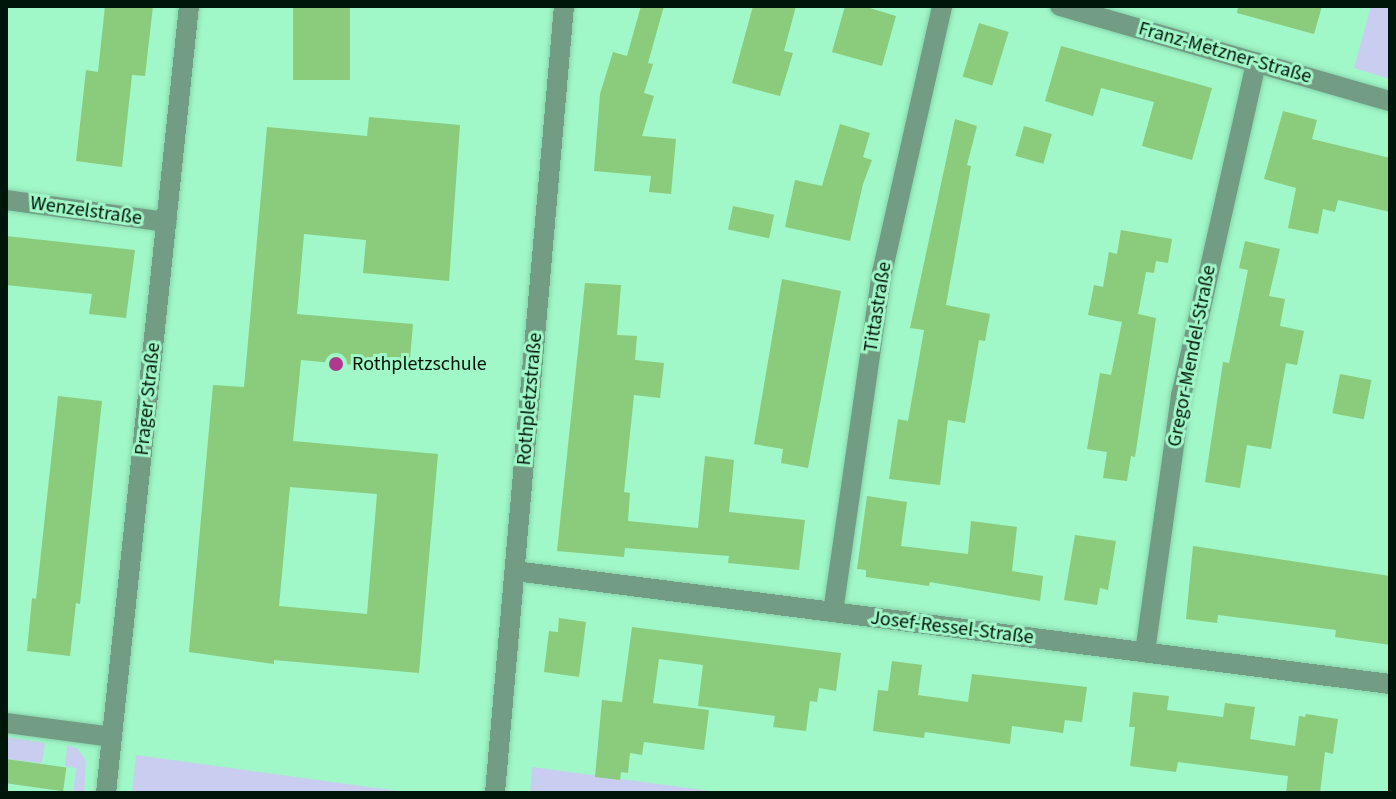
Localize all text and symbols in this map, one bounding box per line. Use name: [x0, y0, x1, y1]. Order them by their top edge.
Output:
street label: Franz-Metzner-Straße: [1136, 17, 1314, 89]
street label: Wenzelstraße: [29, 191, 143, 231]
street label: Tittastraße: [859, 260, 897, 354]
street label: Gregor-Mendel-Straße: [1163, 263, 1221, 449]
street label: Rothpletzstraße: [512, 332, 548, 466]
street label: Prager Straße: [130, 341, 166, 457]
place label: Rothpletzschule: [352, 352, 487, 376]
marker: Rothpletzschule: [327, 355, 345, 373]
street label: Josef-Ressel-Straße: [869, 606, 1035, 650]

